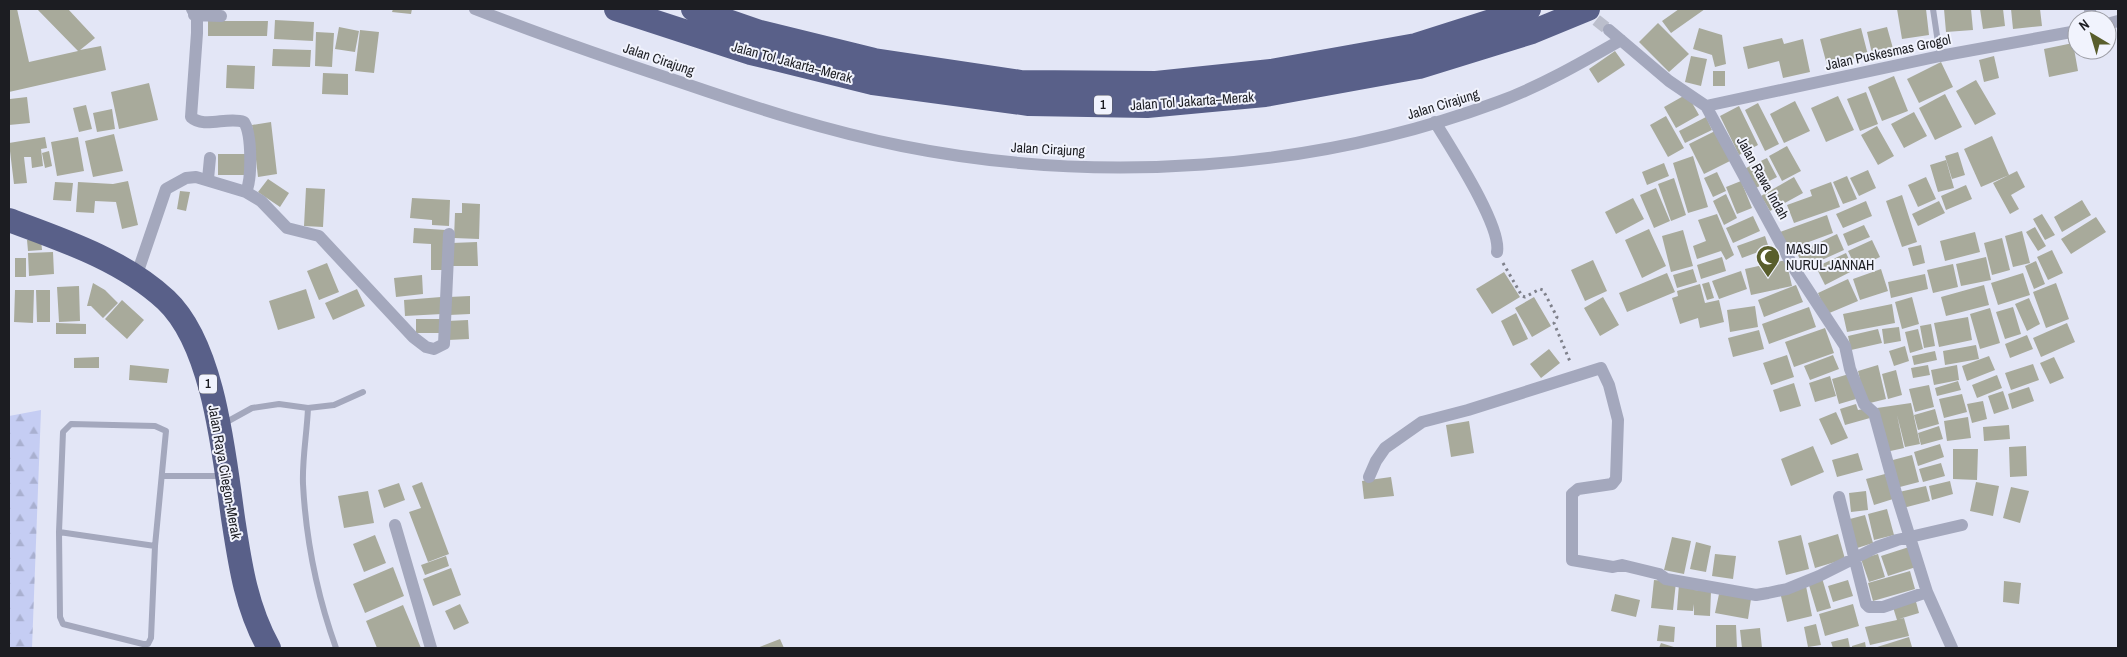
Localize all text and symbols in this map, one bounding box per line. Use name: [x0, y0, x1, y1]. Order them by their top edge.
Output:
north arrow: [2067, 10, 2117, 60]
text: N: [2075, 15, 2093, 34]
street label: Jalan Puskesmas Grogol: [1824, 30, 1952, 74]
street label: Jalan Tol Jakarta–Merak: [730, 37, 855, 87]
street label: Jalan Cirajung: [621, 38, 697, 80]
street label: Jalan Cirajung: [1405, 84, 1482, 123]
street label: Jalan Tol Jakarta–Merak: [1129, 88, 1255, 114]
road number: 1: [1094, 96, 1112, 114]
street label: Jalan Rawa Indah: [1733, 133, 1793, 223]
street label: Jalan Cirajung: [1011, 138, 1086, 160]
place label: MASJID NURUL JANNAH: [1786, 240, 1874, 274]
mosque icon: MASJID NURUL JANNAH: [1755, 244, 1781, 278]
road number: 1: [199, 374, 217, 394]
street label: Jalan Raya Cilegon-Merak: [204, 404, 246, 541]

